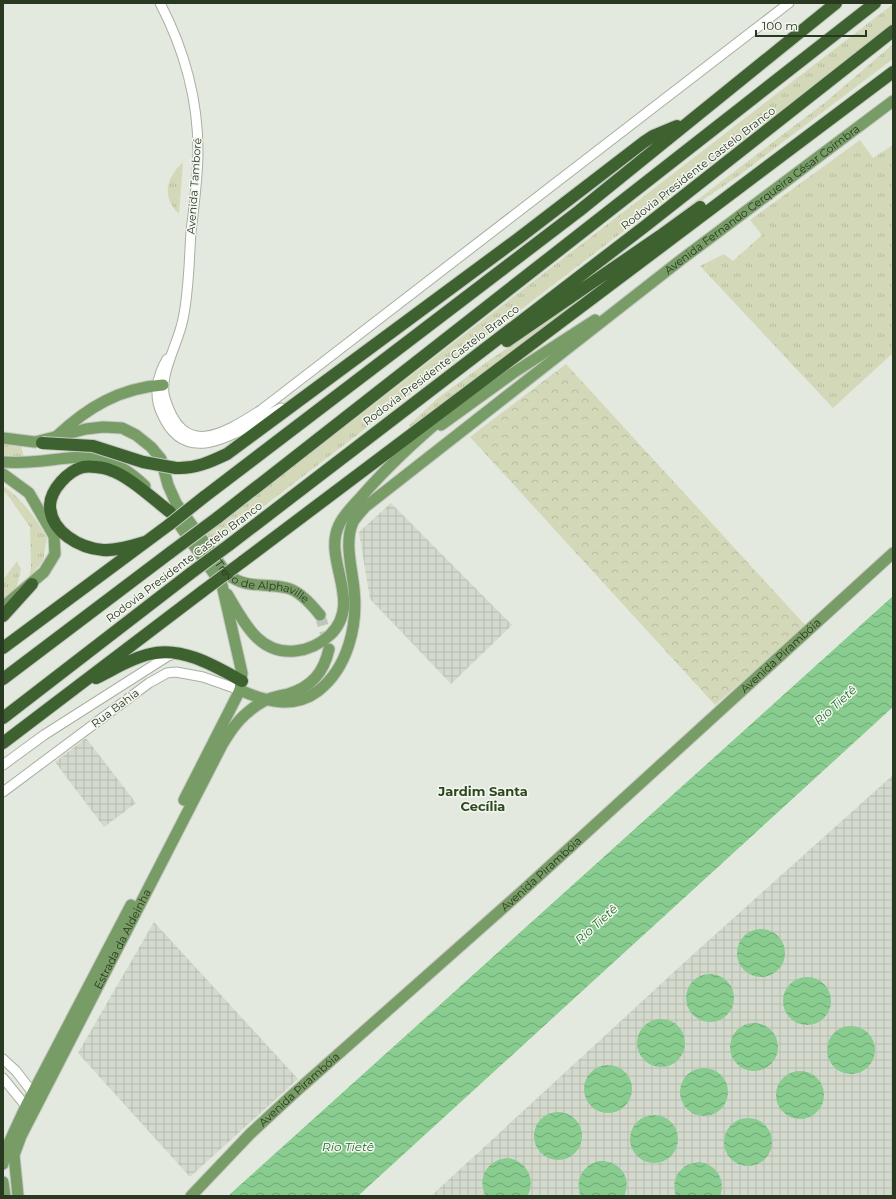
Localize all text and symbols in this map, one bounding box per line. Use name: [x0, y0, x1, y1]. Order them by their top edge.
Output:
scale bar: [756, 12, 866, 38]
text: 100 m: [762, 18, 798, 33]
street label: Rodovia Presidente Castelo Branco: [618, 103, 778, 233]
street label: Avenida Fernando Cerqueira César Coimbra: [662, 121, 862, 277]
street label: Avenida Tamboré: [184, 137, 204, 235]
street label: Rodovia Presidente Castelo Branco: [360, 302, 522, 428]
street label: Rodovia Presidente Castelo Branco: [103, 499, 265, 625]
street label: Trevo de Alphaville: [212, 557, 312, 606]
street label: Avenida Pirambóia: [737, 615, 824, 696]
water label: Rio Tietê: [811, 682, 859, 728]
street label: Rua Bahia: [88, 685, 142, 731]
district label: Jardim Santa Cecília: [437, 783, 528, 814]
street label: Avenida Pirambóia: [498, 834, 584, 914]
street label: Estrada da Aldeinha: [91, 887, 154, 991]
water label: Rio Tietê: [572, 901, 620, 947]
street label: Avenida Pirambóia: [256, 1049, 343, 1129]
water label: Rio Tietê: [322, 1139, 374, 1154]

